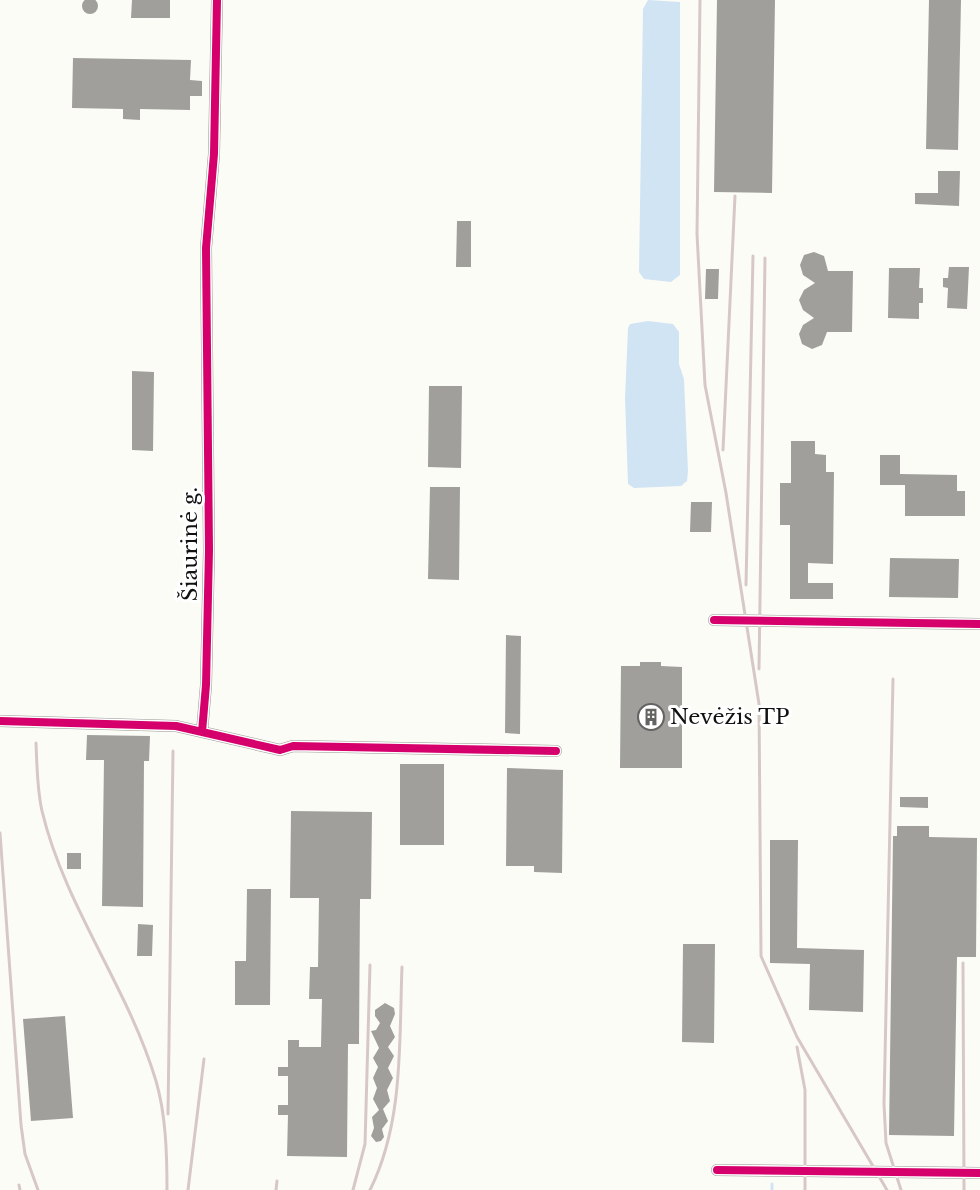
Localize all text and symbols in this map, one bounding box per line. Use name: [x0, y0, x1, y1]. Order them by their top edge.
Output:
street label: Šiaurinė g.: [177, 487, 203, 601]
building icon: Nevėžis TP: [636, 702, 666, 732]
place label: Nevėžis TP: [670, 704, 790, 730]

